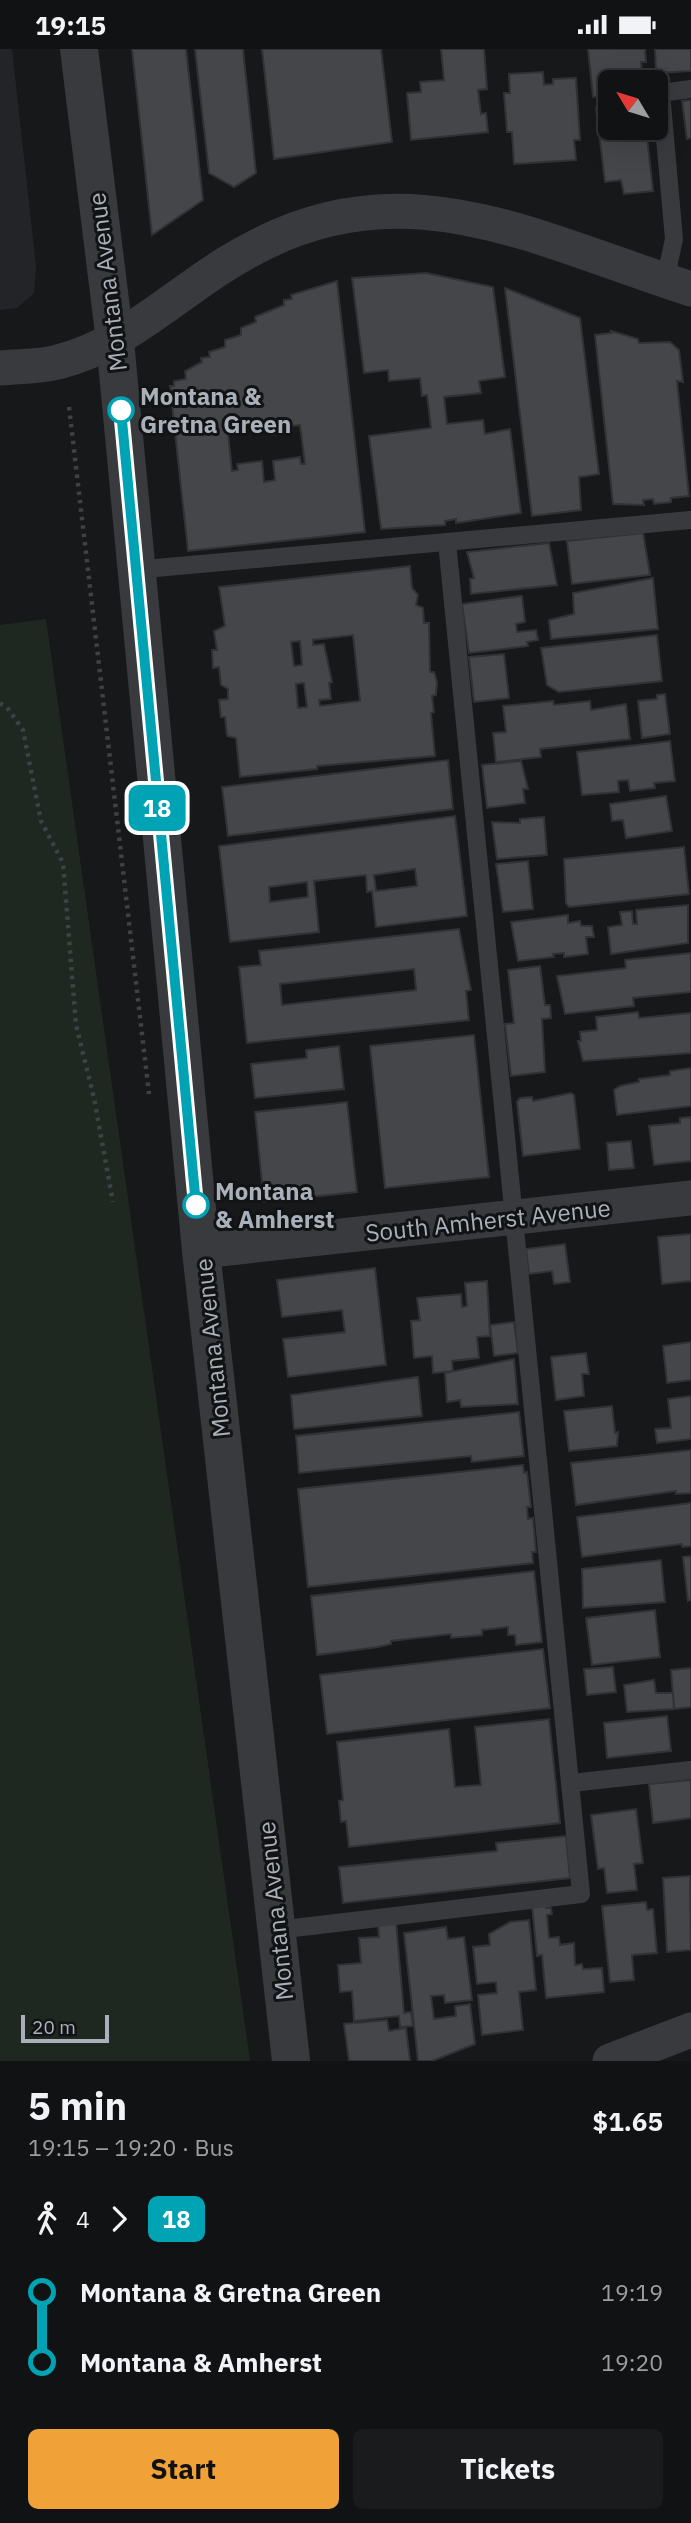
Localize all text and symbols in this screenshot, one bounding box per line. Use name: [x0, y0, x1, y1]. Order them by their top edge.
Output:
text: 19:15: [35, 8, 106, 42]
north arrow: [598, 70, 668, 140]
map controls: [598, 70, 668, 140]
street label: Montana Avenue: [80, 191, 134, 373]
place label: Montana & Gretna Green: [140, 380, 291, 440]
marker: Montana & Gretna Green: [108, 397, 134, 423]
line badge: 18: [125, 785, 188, 831]
text: 18: [143, 792, 171, 824]
place label: Montana & Amherst: [215, 1175, 334, 1235]
street label: South Amherst Avenue: [364, 1191, 612, 1249]
marker: Montana & Amherst: [183, 1192, 209, 1218]
street label: Montana Avenue: [187, 1257, 237, 1439]
street label: Montana Avenue: [250, 1820, 300, 2002]
scale bar: [21, 2012, 108, 2044]
text: 20 m: [32, 2015, 76, 2039]
text: 5 min: [28, 2081, 127, 2130]
text: $1.65: [593, 2104, 663, 2138]
text: 19:15 – 19:20 · Bus: [28, 2132, 234, 2162]
icon: walk: [28, 2200, 66, 2238]
icon: forward: [100, 2200, 138, 2238]
text: 18: [162, 2203, 191, 2235]
text: 4: [76, 2204, 90, 2234]
text: Montana & Gretna Green: [80, 2275, 381, 2309]
text: 19:19: [601, 2277, 663, 2307]
text: Montana & Amherst: [80, 2345, 322, 2379]
text: 19:20: [601, 2347, 663, 2377]
button: Start: [28, 2429, 339, 2509]
button: Tickets: [353, 2429, 663, 2509]

